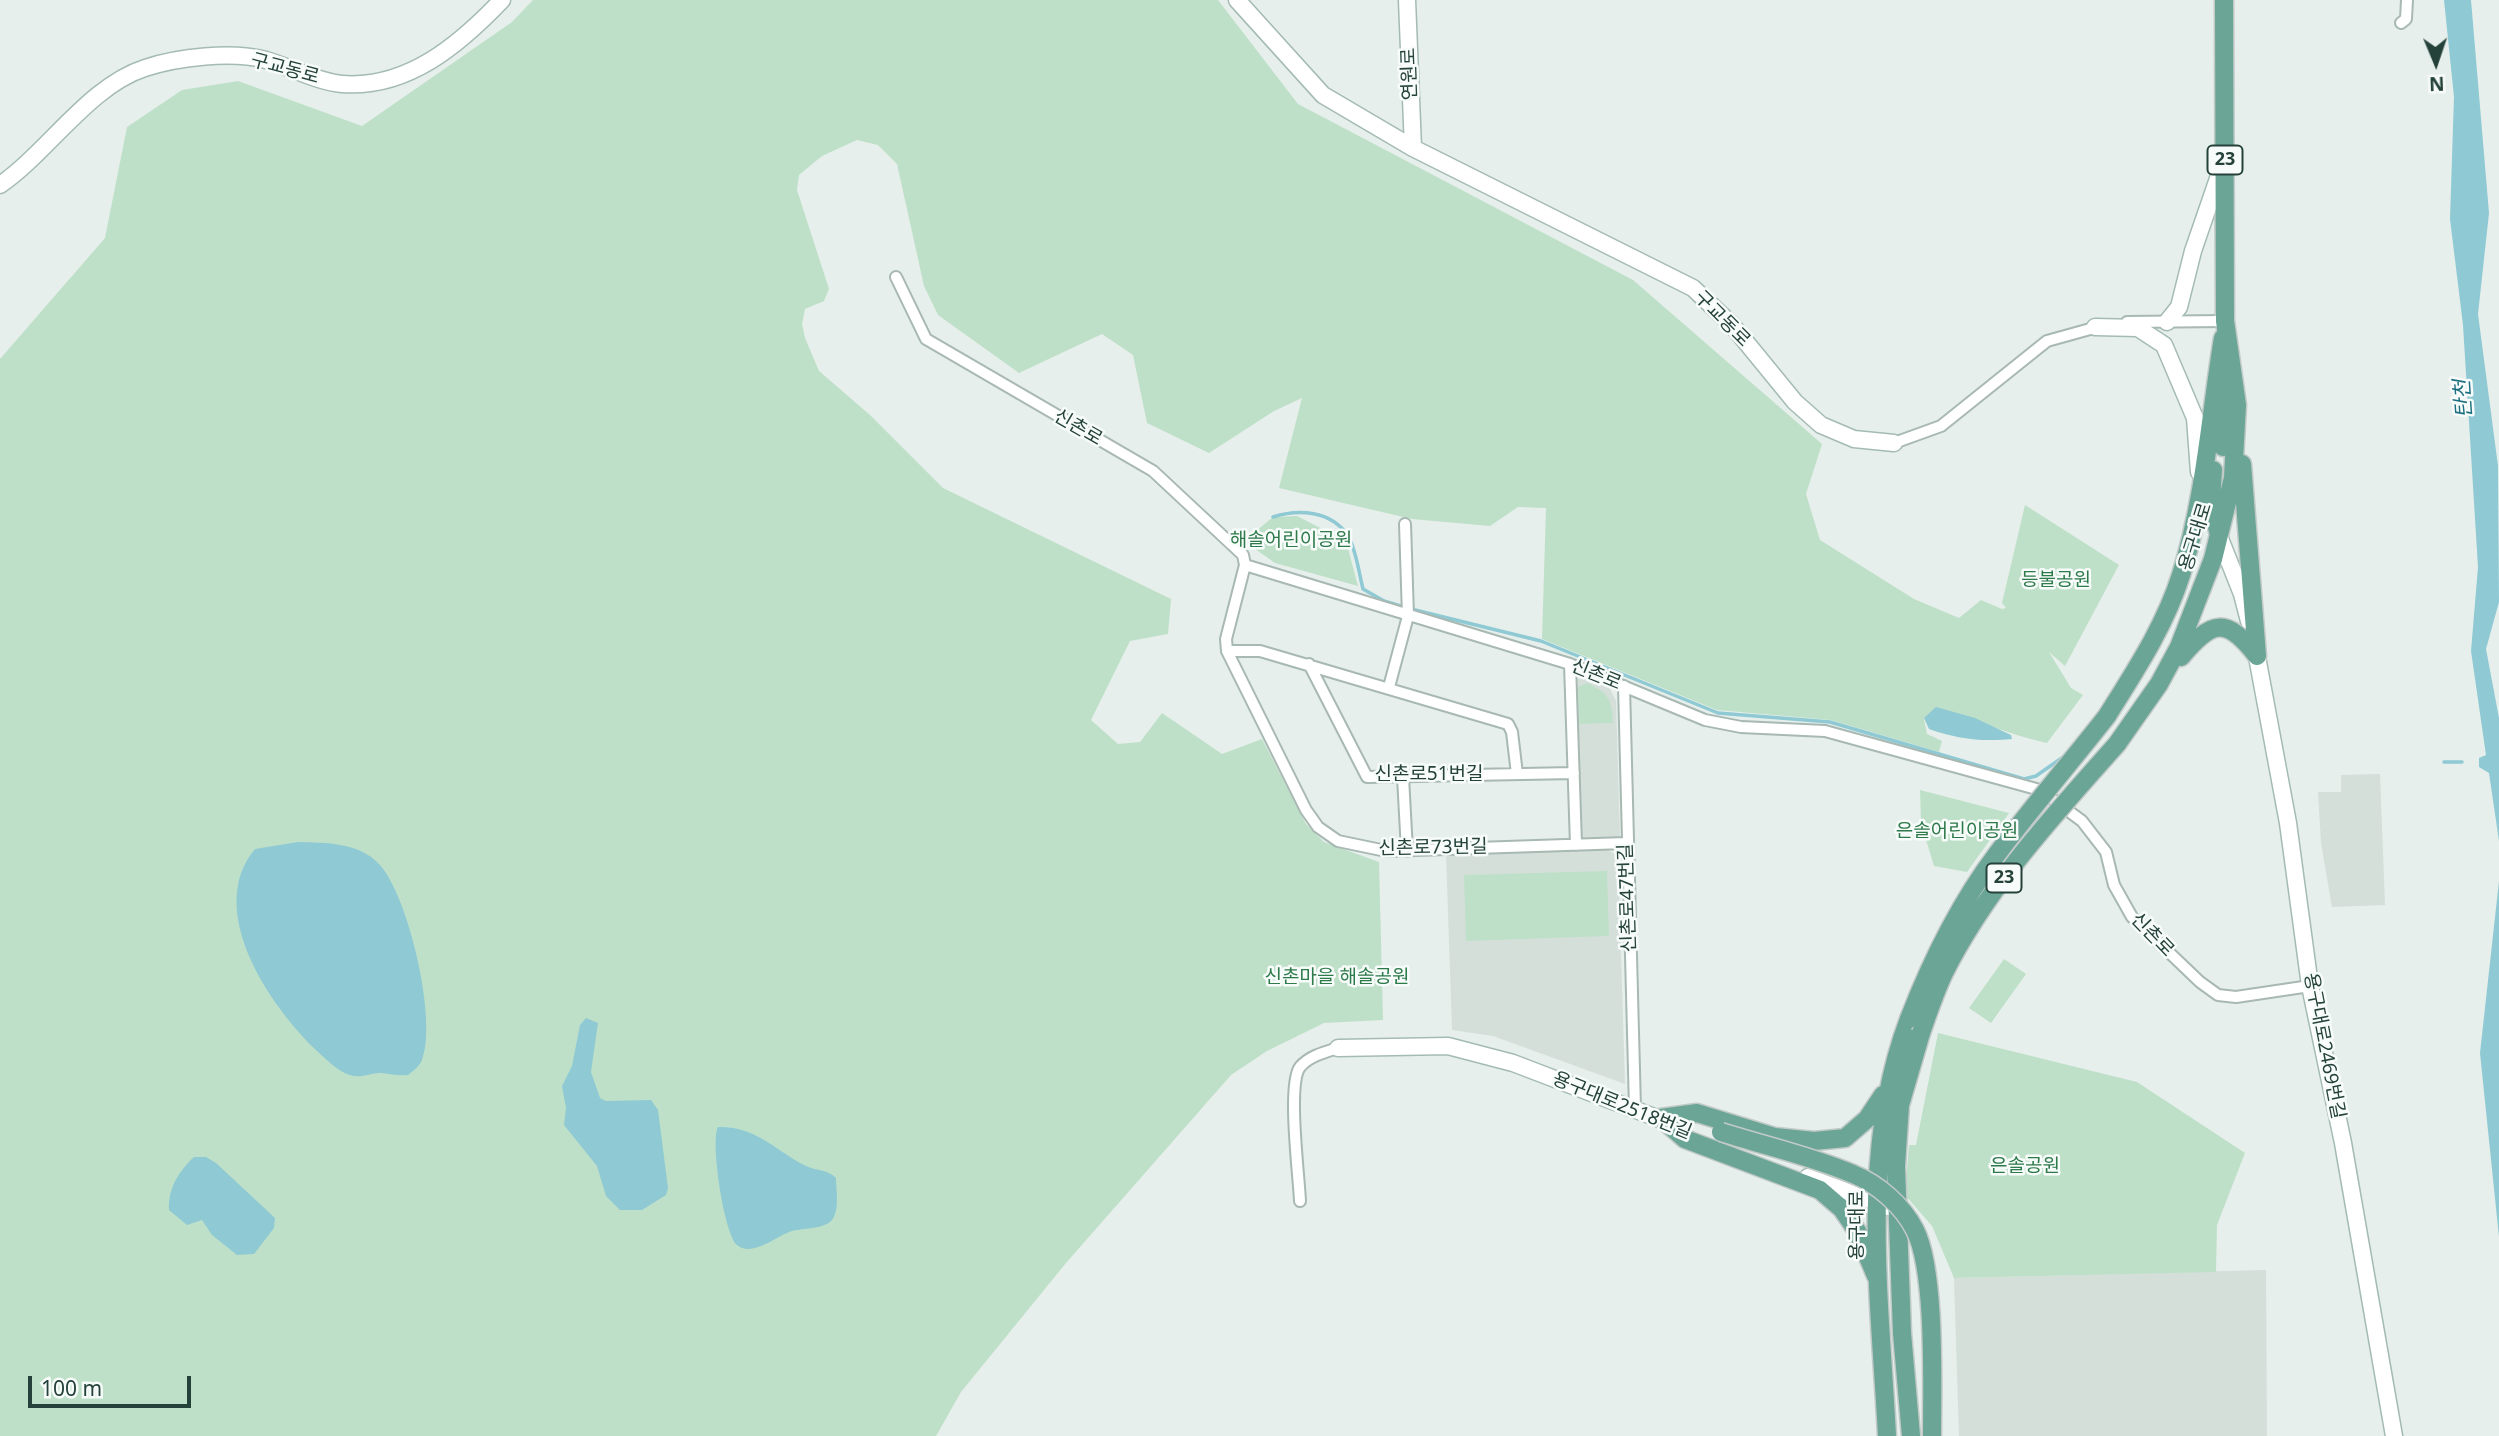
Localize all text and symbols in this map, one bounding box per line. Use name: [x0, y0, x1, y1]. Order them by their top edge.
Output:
north arrow: [2401, 28, 2471, 98]
street label: 연원로: [1398, 47, 1422, 101]
street label: 구교동로: [248, 49, 322, 89]
text: N: [2429, 71, 2445, 97]
road number: 23: [2208, 146, 2242, 174]
street label: 구교동로: [1689, 286, 1755, 352]
water label: 탄천: [2450, 379, 2478, 419]
street label: 신촌로: [1050, 405, 1106, 451]
street label: 용구대로: [2175, 500, 2217, 574]
park label: 해솔어린이공원: [1230, 530, 1352, 552]
park label: 등불공원: [2021, 570, 2091, 592]
street label: 신촌로: [1567, 655, 1625, 695]
street label: 신촌로51번길: [1374, 764, 1484, 786]
park label: 은솔어린이공원: [1896, 821, 2018, 843]
street label: 신촌로73번길: [1378, 836, 1488, 860]
street label: 신촌로47번길: [1615, 843, 1641, 953]
road number: 23: [1986, 864, 2022, 892]
street label: 신촌로: [2126, 908, 2178, 962]
park label: 신촌마을 해솔공원: [1265, 967, 1409, 989]
street label: 용구대로2469번길: [2299, 971, 2349, 1121]
street label: 용구대로2518번길: [1549, 1068, 1695, 1144]
park label: 은솔공원: [1990, 1156, 2060, 1178]
street label: 용구대로: [1847, 1190, 1869, 1260]
scale bar: [32, 1362, 194, 1406]
text: 100 m: [41, 1374, 102, 1402]

